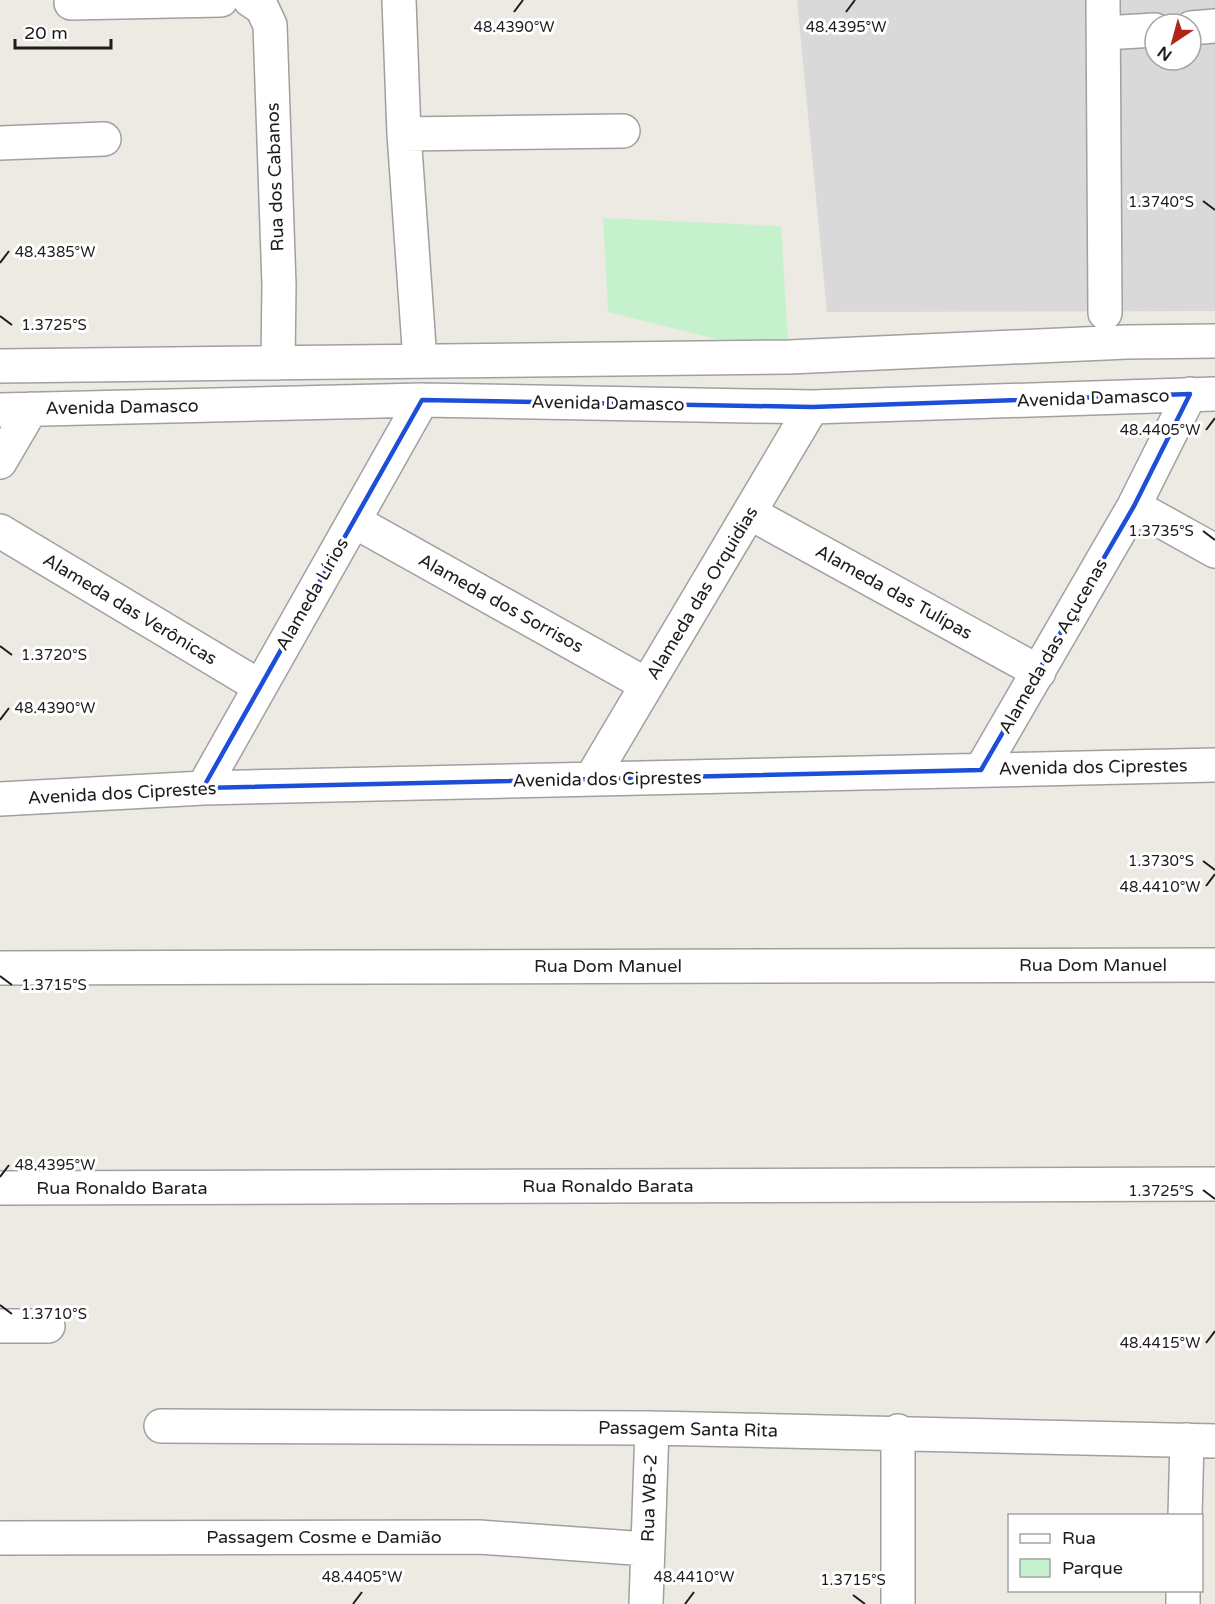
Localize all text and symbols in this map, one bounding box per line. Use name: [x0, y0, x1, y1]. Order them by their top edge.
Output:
scale bar: [15, 12, 111, 50]
north arrow: [1143, 12, 1203, 72]
text: 48.4390°W: [474, 18, 554, 36]
text: 48.4395°W: [806, 18, 886, 36]
text: 20 m: [24, 22, 68, 44]
text: N: [1154, 41, 1176, 65]
street label: Rua dos Cabanos: [261, 102, 289, 252]
text: 1.3740°S: [1128, 193, 1194, 211]
text: 48.4385°W: [15, 243, 95, 261]
text: 1.3725°S: [21, 316, 87, 334]
street label: Avenida Damasco: [1016, 384, 1170, 412]
street label: Avenida Damasco: [531, 391, 685, 415]
street label: Avenida Damasco: [45, 395, 199, 419]
text: 48.4405°W: [1120, 421, 1200, 439]
street label: Alameda das Orquidias: [642, 502, 762, 684]
text: 1.3735°S: [1128, 522, 1194, 540]
street label: Alameda Lírios: [271, 534, 353, 654]
street label: Alameda das Tulípas: [812, 540, 976, 644]
street label: Alameda das Verônicas: [39, 548, 221, 670]
street label: Alameda dos Sorrisos: [415, 549, 587, 657]
street label: Alameda das Açucenas: [994, 554, 1112, 738]
text: 1.3720°S: [21, 646, 87, 664]
text: 48.4390°W: [15, 699, 95, 717]
street label: Avenida dos Ciprestes: [998, 754, 1188, 780]
street label: Avenida dos Ciprestes: [512, 766, 702, 792]
street label: Avenida dos Ciprestes: [27, 777, 217, 809]
text: 1.3730°S: [1128, 852, 1194, 870]
text: 48.4410°W: [1120, 878, 1200, 896]
street label: Rua Dom Manuel: [1019, 954, 1167, 976]
street label: Rua Dom Manuel: [534, 955, 682, 977]
text: 1.3715°S: [21, 976, 87, 994]
text: 48.4395°W: [15, 1156, 95, 1174]
street label: Rua Ronaldo Barata: [522, 1175, 694, 1197]
street label: Rua Ronaldo Barata: [36, 1177, 208, 1199]
text: 1.3725°S: [1128, 1182, 1194, 1200]
text: 1.3710°S: [21, 1305, 87, 1323]
text: 48.4415°W: [1120, 1334, 1200, 1352]
street label: Passagem Santa Rita: [598, 1416, 778, 1442]
street label: Rua WB-2: [636, 1454, 662, 1542]
legend: [1008, 1514, 1203, 1592]
street label: Passagem Cosme e Damião: [206, 1526, 442, 1548]
text: Rua: [1062, 1527, 1096, 1549]
text: Parque: [1062, 1557, 1123, 1579]
text: 48.4405°W: [322, 1568, 402, 1586]
text: 48.4410°W: [654, 1568, 734, 1586]
text: 1.3715°S: [820, 1571, 886, 1589]

